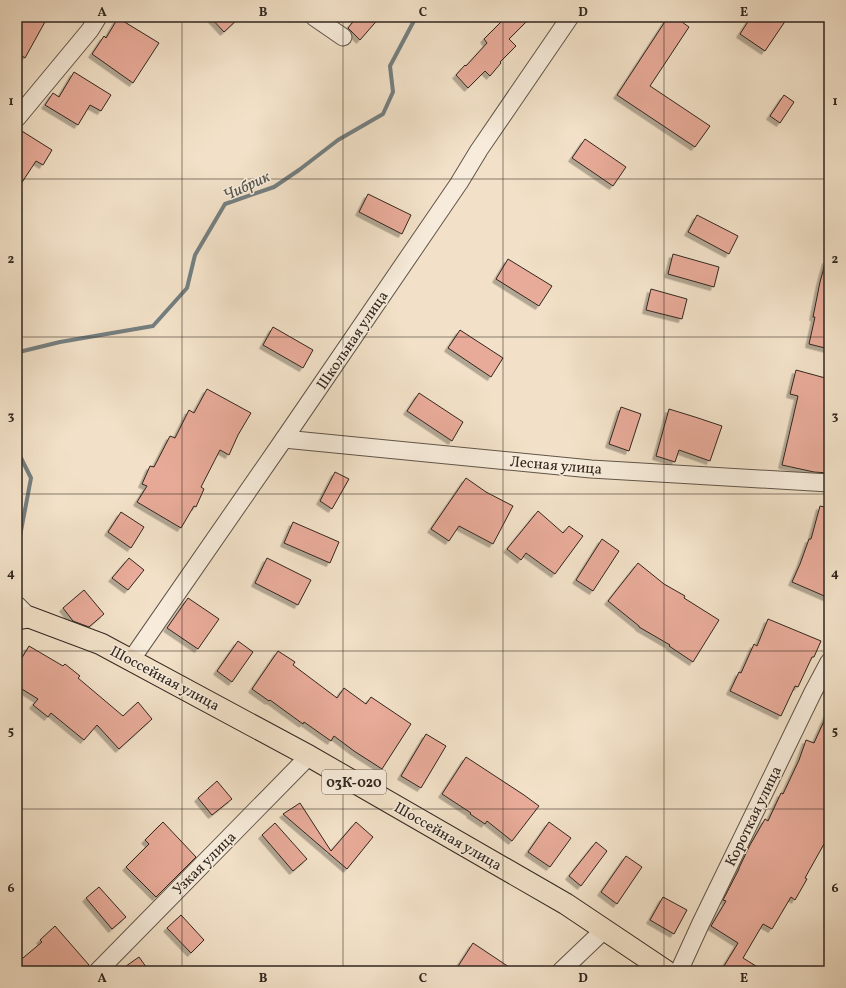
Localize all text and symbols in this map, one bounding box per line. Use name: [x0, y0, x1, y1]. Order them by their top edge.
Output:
text: A: [97, 4, 107, 22]
text: B: [259, 4, 268, 22]
text: C: [419, 4, 427, 22]
text: D: [578, 4, 588, 22]
text: E: [740, 4, 748, 22]
text: 1: [8, 93, 14, 111]
text: 1: [832, 93, 838, 111]
water label: Чибрик: [220, 166, 274, 207]
text: 2: [8, 251, 15, 269]
text: 2: [832, 251, 839, 269]
street label: Школьная улица: [312, 287, 394, 394]
text: 3: [8, 408, 15, 426]
text: 3: [832, 408, 839, 426]
street label: Лесная улица: [509, 452, 603, 481]
text: 4: [7, 565, 15, 583]
text: 4: [831, 565, 839, 583]
street label: Шоссейная улица: [106, 642, 223, 717]
text: 5: [8, 723, 14, 741]
text: 5: [832, 723, 838, 741]
street label: Короткая улица: [721, 763, 788, 870]
road number: 03К-020: [322, 770, 386, 794]
street label: Шоссейная улица: [389, 798, 505, 877]
street label: Узкая улица: [168, 827, 242, 901]
text: 6: [7, 880, 15, 898]
text: 6: [831, 880, 839, 898]
text: A: [97, 970, 107, 988]
text: B: [259, 970, 268, 988]
text: C: [419, 970, 427, 988]
text: D: [578, 970, 588, 988]
text: E: [740, 970, 748, 988]

